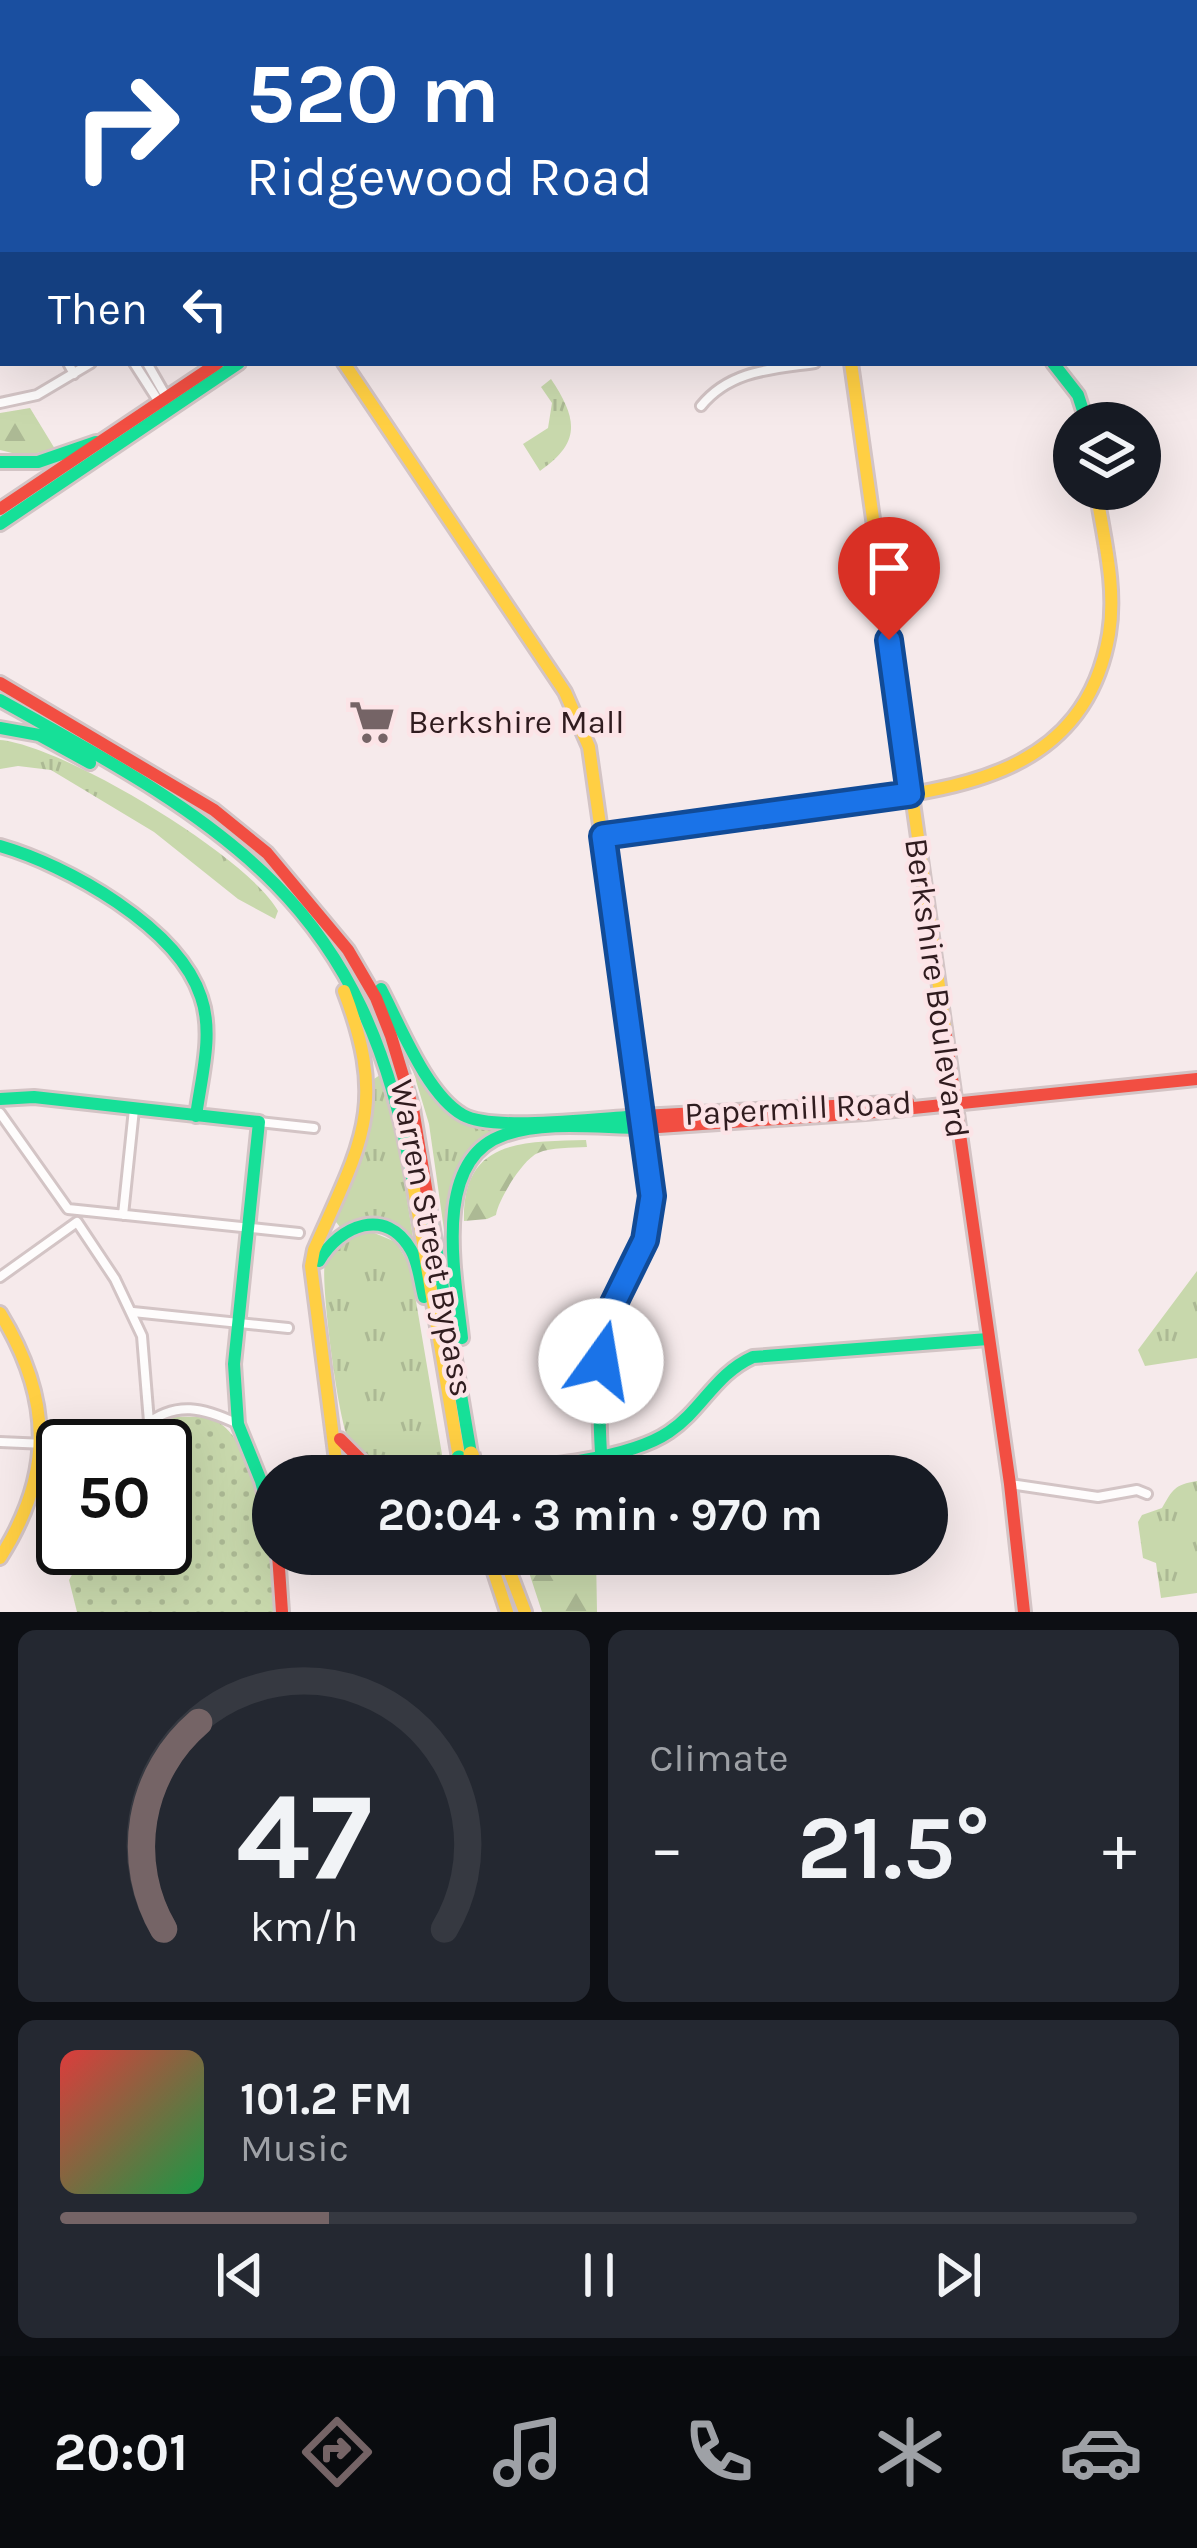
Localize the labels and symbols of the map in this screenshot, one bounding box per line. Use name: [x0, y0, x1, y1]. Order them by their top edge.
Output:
pin: [838, 517, 940, 640]
supermarket icon: Berkshire Mall: [347, 697, 397, 747]
place label: Berkshire Mall: [408, 703, 624, 741]
street label: Berkshire Boulevard: [897, 835, 977, 1141]
street label: Warren Street Bypass: [383, 1077, 481, 1399]
street label: Papermill Road: [683, 1083, 913, 1133]
position arrow: [538, 1298, 664, 1424]
speed limit sign: 50: [36, 1419, 192, 1575]

